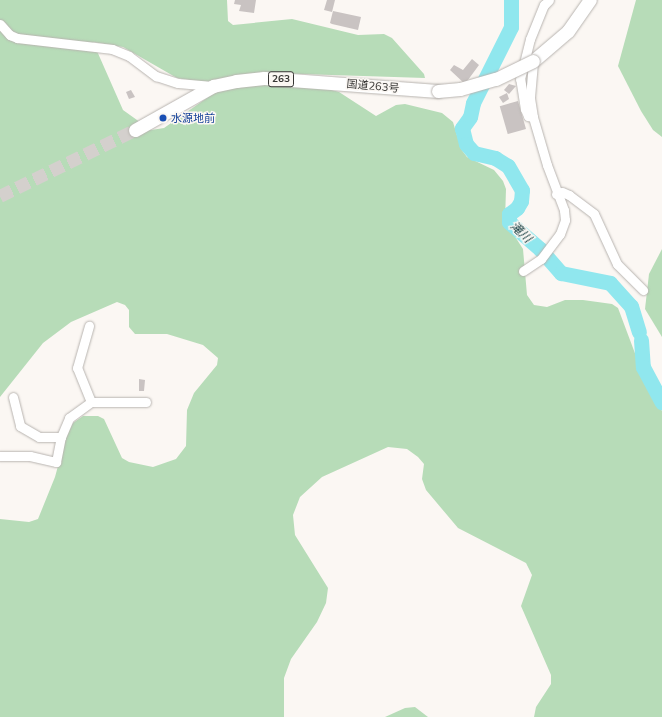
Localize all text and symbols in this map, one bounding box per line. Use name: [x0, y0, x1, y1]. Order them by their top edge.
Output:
road number: 263: [268, 71, 294, 87]
street label: 国道263号: [346, 77, 400, 95]
place label: 水源地前: [171, 111, 215, 125]
marker: 水源地前: [158, 113, 168, 123]
water label: 滝川: [507, 218, 535, 246]

